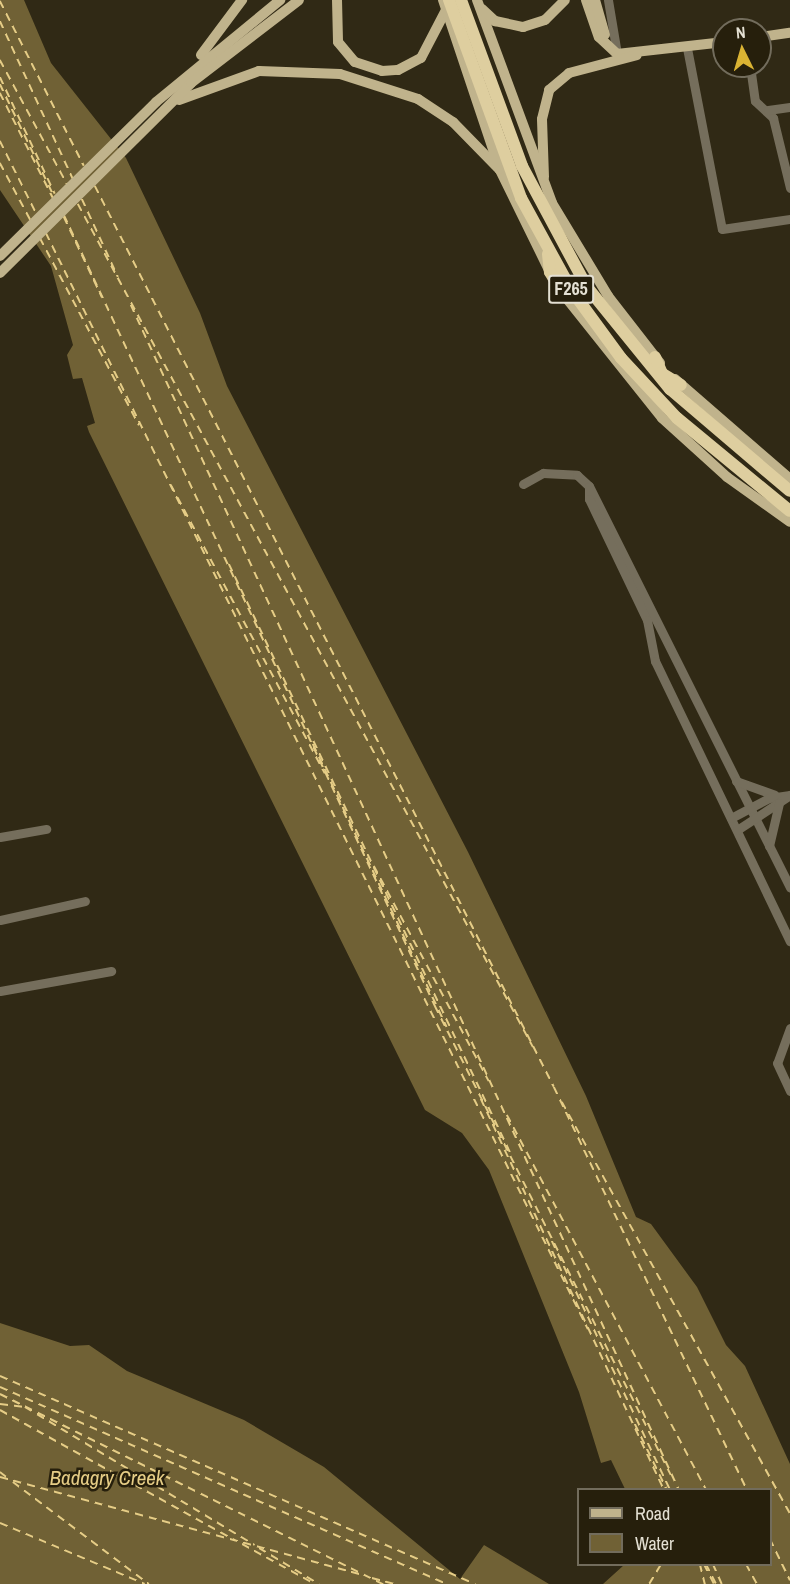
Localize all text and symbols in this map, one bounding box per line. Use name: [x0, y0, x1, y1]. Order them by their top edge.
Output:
north arrow: [712, 18, 772, 78]
text: N: [735, 21, 746, 43]
road number: F265: [547, 274, 595, 304]
water label: Badagry Creek: [50, 1465, 164, 1491]
legend: [577, 1488, 772, 1566]
text: Road: [635, 1501, 670, 1526]
text: Water: [635, 1531, 674, 1556]

